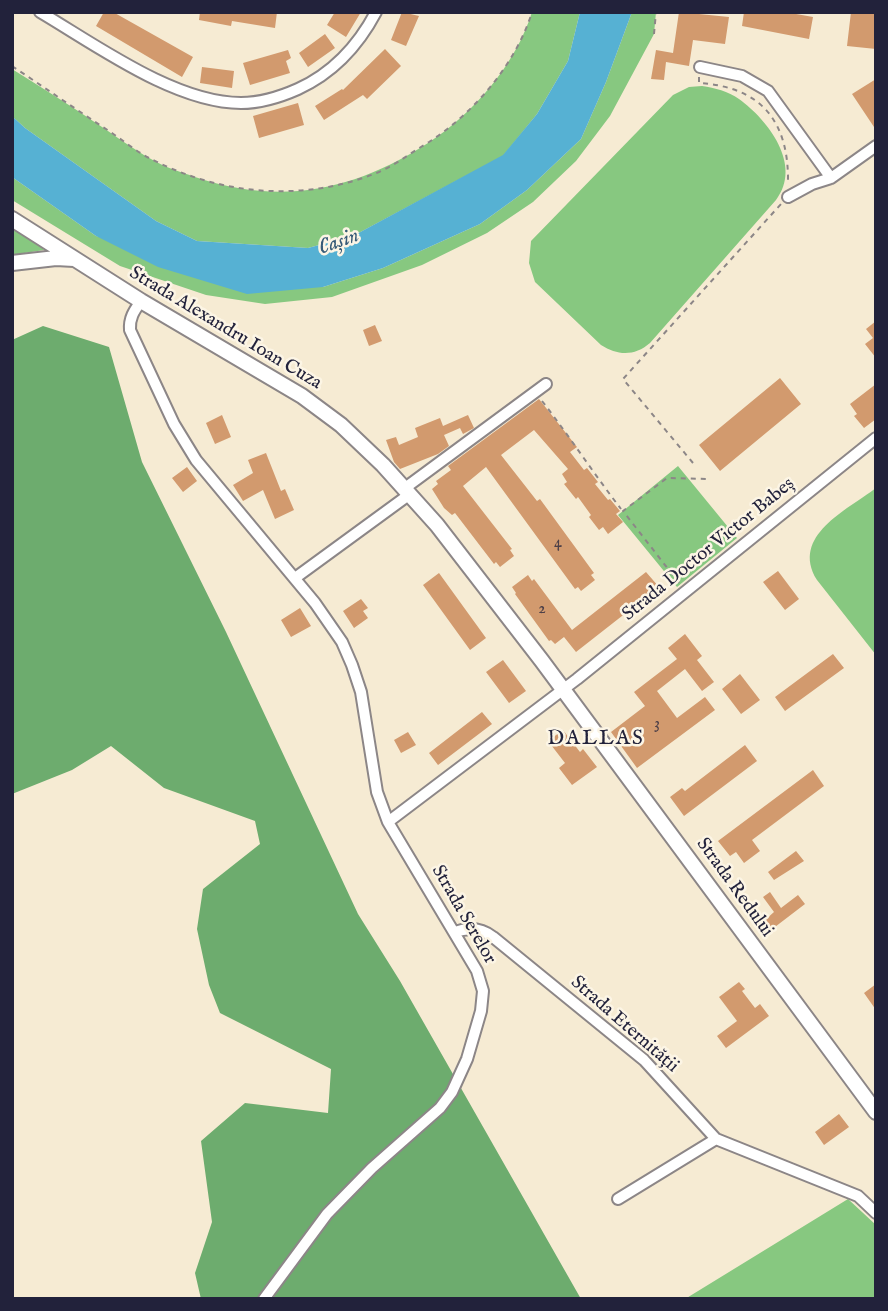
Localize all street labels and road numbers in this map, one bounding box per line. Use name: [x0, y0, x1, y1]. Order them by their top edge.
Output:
street label: Strada Alexandru Ioan Cuza: [125, 262, 325, 396]
street label: Strada Doctor Victor Babeș: [618, 473, 800, 627]
street label: Strada Redului: [690, 834, 778, 942]
street label: Strada Serelor: [426, 862, 500, 968]
street label: Strada Eternității: [565, 972, 683, 1078]

